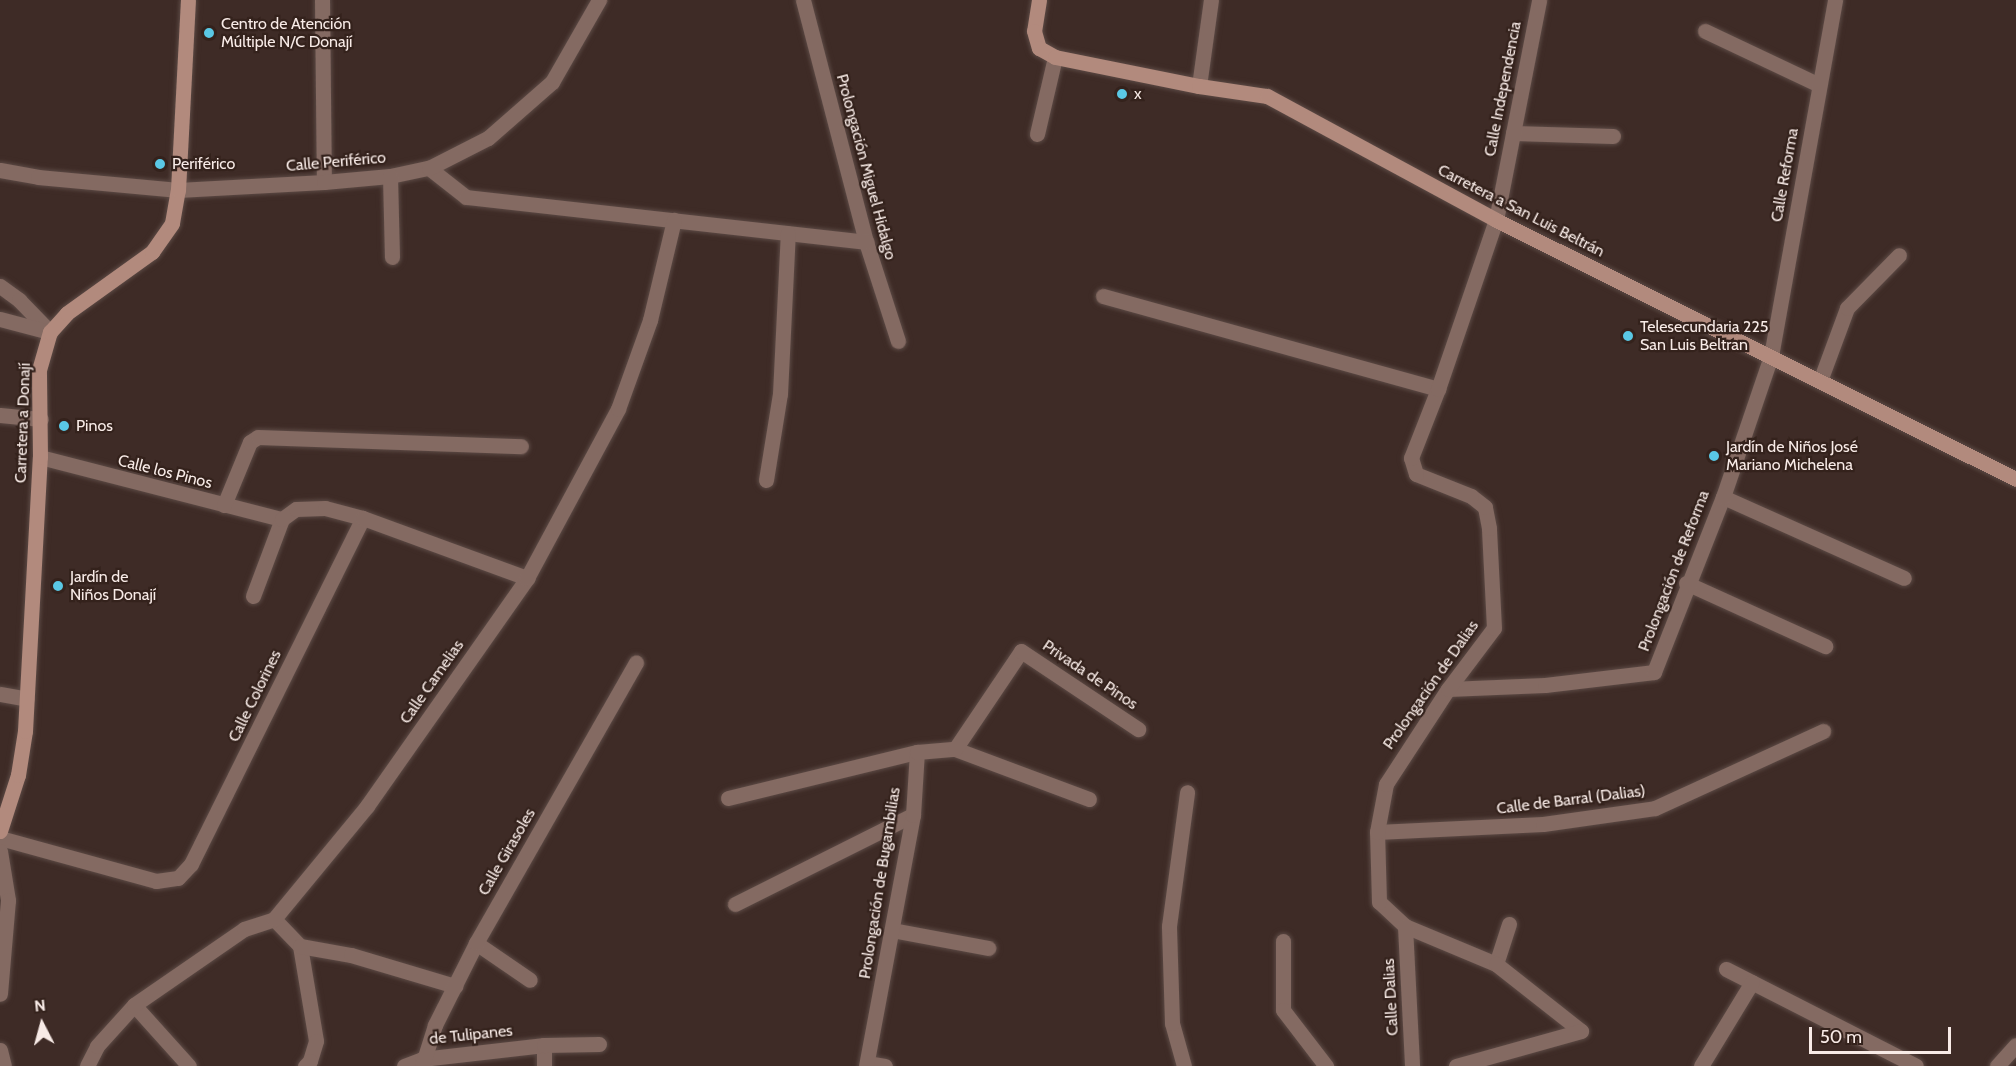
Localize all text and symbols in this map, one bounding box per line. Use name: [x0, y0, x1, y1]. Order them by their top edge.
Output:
place label: Centro de Atención Múltiple N/C Donají: [221, 14, 352, 52]
street label: Calle Independencia: [1480, 20, 1526, 158]
marker: Centro de Atención Múltiple N/C Donají: [202, 26, 216, 40]
street label: Prolongación Miguel Hidalgo: [832, 72, 900, 262]
place label: x: [1134, 84, 1142, 104]
marker: x: [1115, 87, 1129, 101]
street label: Calle Reforma: [1767, 127, 1803, 223]
street label: Calle Periférico: [285, 148, 387, 176]
place label: Periférico: [172, 154, 235, 174]
marker: Periférico: [153, 157, 167, 171]
street label: Carretera a San Luis Beltrán: [1434, 161, 1608, 261]
place label: Telesecundaria 225 San Luis Beltran: [1640, 317, 1768, 355]
marker: Telesecundaria 225 San Luis Beltran: [1621, 329, 1635, 343]
street label: Carretera a Donají: [11, 363, 35, 483]
place label: Pinos: [76, 416, 113, 436]
marker: Pinos: [57, 419, 71, 433]
place label: Jardín de Niños José Mariano Michelena: [1726, 437, 1858, 475]
marker: Jardín de Niños José Mariano Michelena: [1707, 449, 1721, 463]
street label: Calle los Pinos: [116, 451, 214, 493]
street label: Prolongación de Reforma: [1634, 488, 1714, 654]
place label: Jardín de Niños Donají: [70, 567, 156, 605]
marker: Jardín de Niños Donají: [51, 579, 65, 593]
street label: Prolongación de Dalias: [1379, 617, 1483, 753]
street label: Calle Camelias: [396, 636, 468, 728]
street label: Privada de Pinos: [1039, 636, 1141, 714]
street label: Calle Colorines: [224, 647, 286, 745]
street label: Calle de Barral (Dalias): [1495, 781, 1647, 819]
street label: Prolongación de Bugambilias: [855, 786, 905, 980]
street label: Calle Girasoles: [474, 805, 540, 899]
street label: Calle Dalias: [1379, 958, 1403, 1036]
north arrow: [12, 994, 72, 1054]
text: N: [33, 996, 47, 1016]
scale bar: [1812, 1015, 1954, 1053]
street label: de Tulipanes: [428, 1021, 514, 1049]
text: 50 m: [1820, 1026, 1862, 1048]

